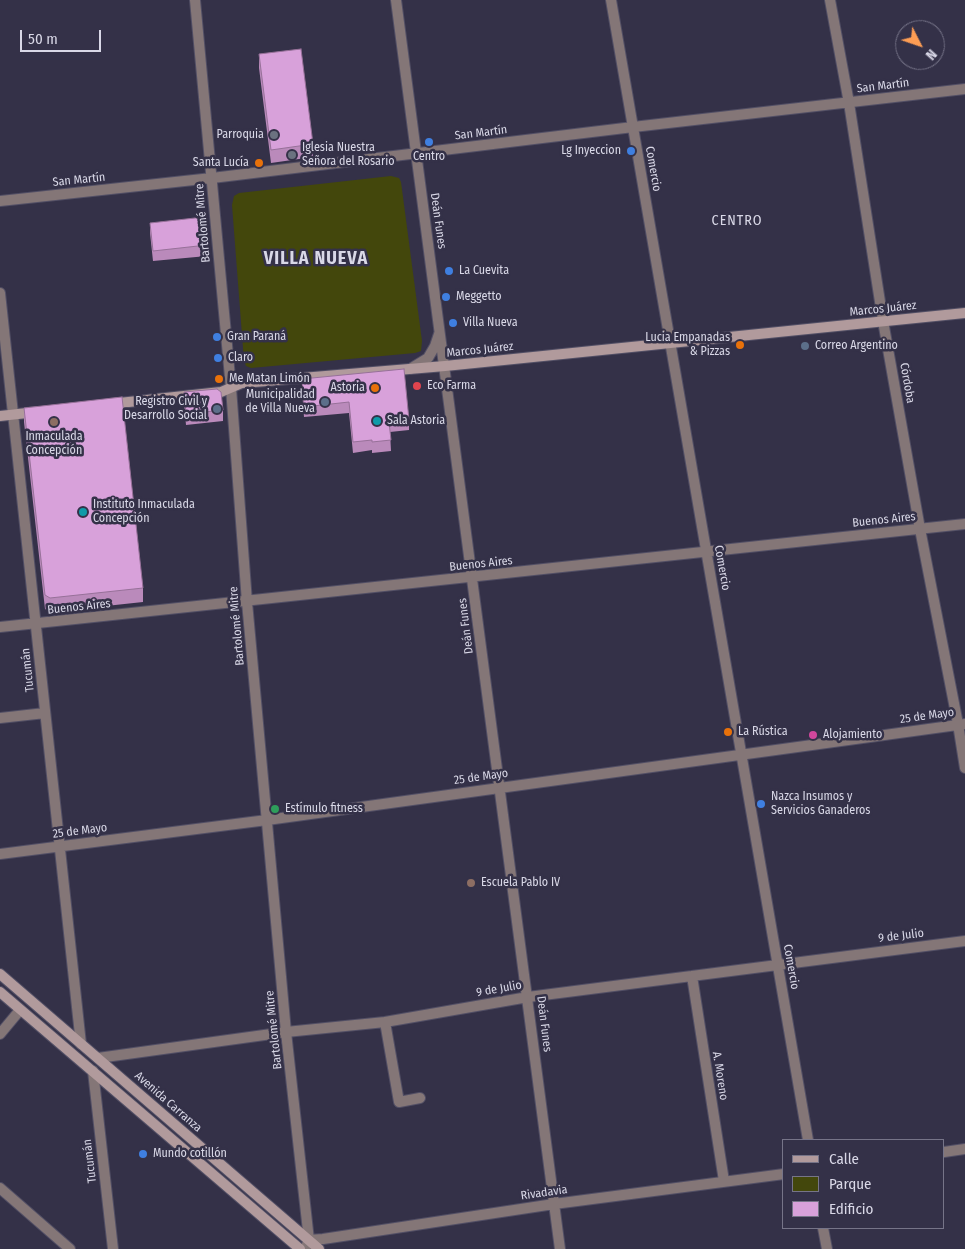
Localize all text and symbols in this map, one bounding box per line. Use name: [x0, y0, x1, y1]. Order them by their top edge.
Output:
scale bar: [22, 20, 104, 52]
north arrow: [895, 20, 945, 70]
text: 50 m: [28, 30, 58, 48]
text: N: [922, 46, 940, 63]
street label: San Martín: [856, 76, 910, 96]
street label: San Martín: [454, 123, 508, 143]
place label: Parroquia: [217, 128, 264, 142]
marker: Parroquia: [268, 129, 280, 141]
marker: Centro: [423, 136, 435, 148]
place label: Iglesia Nuestra Señora del Rosario: [302, 141, 394, 169]
place label: Lg Inyeccion: [561, 144, 621, 158]
marker: Lg Inyeccion: [625, 145, 637, 157]
street label: Comercio: [642, 145, 664, 193]
marker: Iglesia Nuestra Señora del Rosario: [286, 149, 298, 161]
place label: Centro: [413, 150, 445, 164]
place label: Santa Lucía: [193, 156, 249, 170]
marker: Santa Lucía: [253, 157, 265, 169]
street label: San Martín: [52, 170, 106, 190]
street label: Bartolomé Mitre: [192, 183, 214, 263]
street label: Deán Funes: [427, 192, 449, 250]
district label: CENTRO: [711, 213, 763, 229]
district label: VILLA NUEVA: [262, 248, 370, 270]
place label: La Cuevita: [459, 264, 509, 278]
marker: La Cuevita: [443, 265, 455, 277]
place label: Meggetto: [456, 290, 501, 304]
marker: Meggetto: [440, 291, 452, 303]
street label: Marcos Juárez: [849, 298, 917, 320]
place label: Villa Nueva: [463, 316, 518, 330]
marker: Villa Nueva: [447, 317, 459, 329]
place label: Gran Paraná: [227, 330, 286, 344]
marker: Gran Paraná: [211, 331, 223, 343]
place label: Lucia Empanadas & Pizzas: [645, 331, 730, 359]
street label: Marcos Juárez: [446, 339, 514, 361]
marker: Lucia Empanadas & Pizzas: [734, 339, 746, 351]
place label: Correo Argentino: [815, 339, 898, 353]
marker: Correo Argentino: [799, 340, 811, 352]
place label: Claro: [228, 351, 253, 365]
marker: Claro: [212, 352, 224, 364]
street label: Córdoba: [896, 362, 918, 404]
place label: Me Matan Limón: [229, 372, 310, 386]
marker: Me Matan Limón: [213, 373, 225, 385]
place label: Eco Farma: [427, 379, 476, 393]
marker: Eco Farma: [411, 380, 423, 392]
place label: Astoria: [330, 381, 365, 395]
marker: Astoria: [369, 382, 381, 394]
place label: Municipalidad de Villa Nueva: [245, 388, 315, 416]
place label: Registro Civil y Desarrollo Social: [124, 395, 207, 423]
marker: Municipalidad de Villa Nueva: [319, 396, 331, 408]
marker: Registro Civil y Desarrollo Social: [211, 403, 223, 415]
place label: Sala Astoria: [387, 414, 445, 428]
marker: Sala Astoria: [371, 415, 383, 427]
marker: Inmaculada Concepción: [48, 416, 60, 428]
place label: Inmaculada Concepción: [25, 430, 83, 458]
place label: Instituto Inmaculada Concepción: [93, 498, 195, 526]
marker: Instituto Inmaculada Concepción: [77, 506, 89, 518]
street label: Buenos Aires: [852, 510, 916, 530]
street label: Comercio: [711, 544, 733, 592]
street label: Buenos Aires: [449, 554, 513, 574]
street label: Bartolomé Mitre: [226, 586, 248, 666]
street label: Buenos Aires: [47, 597, 111, 617]
street label: Deán Funes: [455, 597, 477, 655]
street label: Tucumán: [19, 647, 37, 693]
street label: 25 de Mayo: [899, 705, 955, 727]
place label: La Rústica: [738, 725, 788, 739]
marker: La Rústica: [722, 726, 734, 738]
place label: Alojamiento: [823, 728, 882, 742]
marker: Alojamiento: [807, 729, 819, 741]
street label: 25 de Mayo: [453, 766, 509, 788]
place label: Nazca Insumos y Servicios Ganaderos: [771, 790, 870, 818]
marker: Nazca Insumos y Servicios Ganaderos: [755, 798, 767, 810]
place label: Estímulo fitness: [285, 802, 363, 816]
marker: Estímulo fitness: [269, 803, 281, 815]
street label: 25 de Mayo: [52, 821, 108, 841]
place label: Escuela Pablo IV: [481, 876, 560, 890]
marker: Escuela Pablo IV: [465, 877, 477, 889]
street label: 9 de Julio: [877, 926, 925, 946]
street label: Comercio: [780, 943, 802, 991]
street label: 9 de Julio: [475, 978, 523, 1000]
street label: Bartolomé Mitre: [263, 990, 285, 1070]
street label: Deán Funes: [533, 995, 555, 1053]
street label: A. Moreno: [709, 1051, 731, 1101]
street label: Avenida Carranza: [131, 1069, 205, 1135]
street label: Tucumán: [80, 1138, 100, 1184]
legend: [782, 1139, 945, 1229]
place label: Mundo cotillón: [153, 1147, 227, 1161]
marker: Mundo cotillón: [137, 1148, 149, 1160]
text: Calle: [829, 1150, 859, 1168]
text: Parque: [829, 1175, 872, 1193]
street label: Rivadavia: [520, 1183, 568, 1203]
text: Edificio: [829, 1200, 874, 1218]

